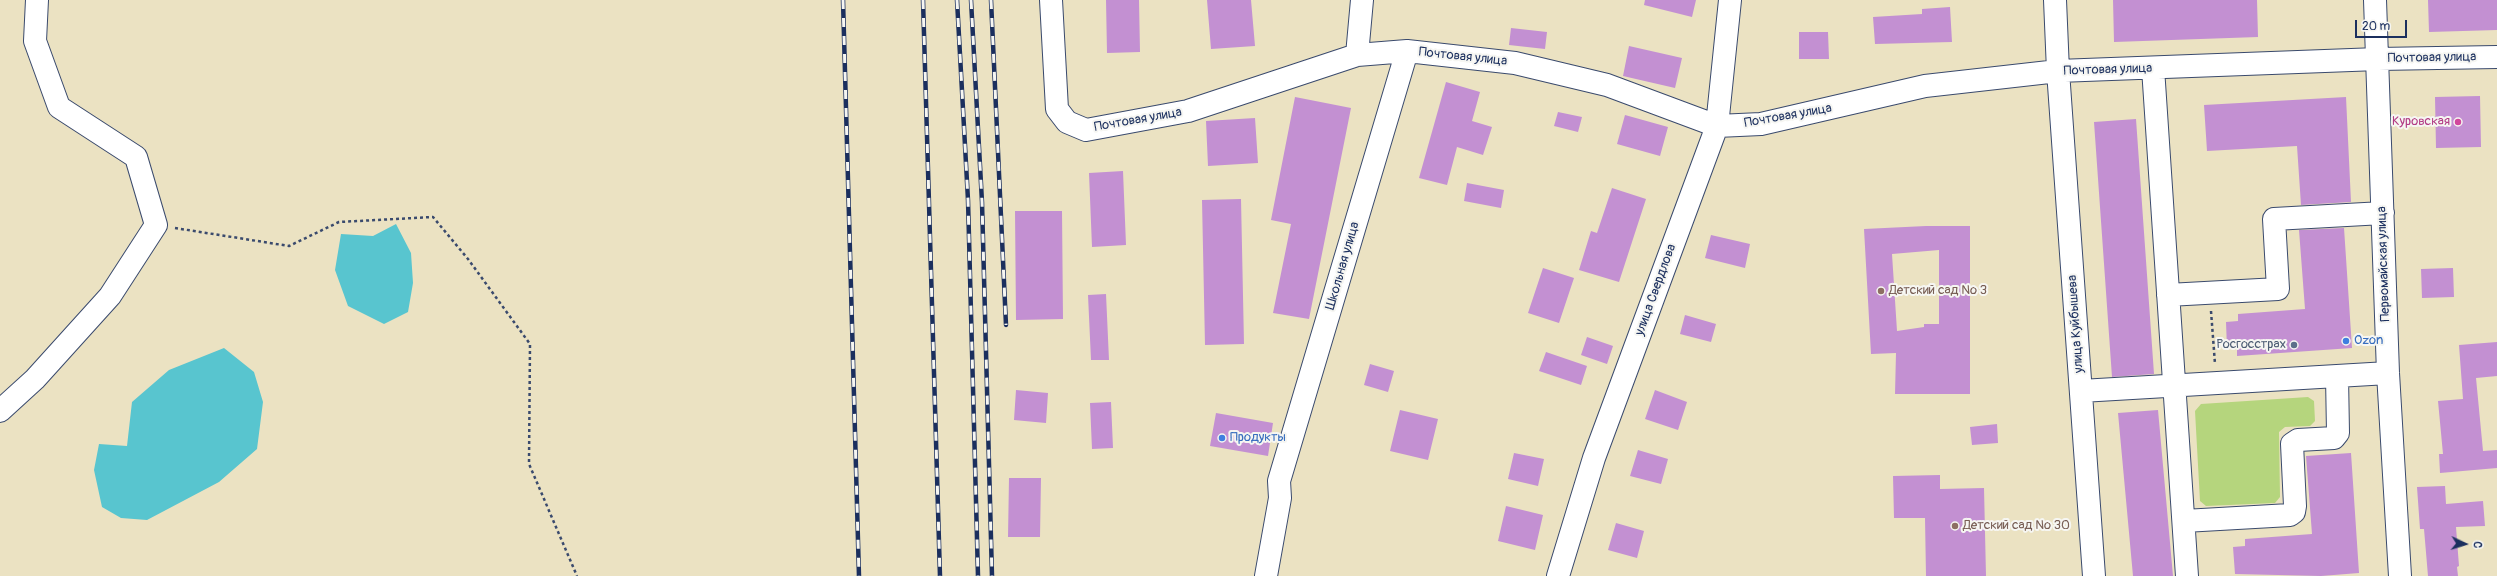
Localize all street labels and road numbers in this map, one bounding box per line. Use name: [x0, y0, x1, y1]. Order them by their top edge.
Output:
street label: Почтовая улица: [1418, 45, 1508, 69]
street label: Почтовая улица: [2388, 49, 2476, 67]
street label: Почтовая улица: [2063, 61, 2153, 79]
street label: Почтовая улица: [1743, 101, 1833, 131]
street label: Почтовая улица: [1093, 105, 1183, 135]
street label: Первомайская улица: [2374, 206, 2394, 322]
street label: Школьная улица: [1323, 220, 1363, 312]
street label: улица Свердлова: [1632, 242, 1680, 338]
street label: улица Куйбышева: [2065, 274, 2087, 374]

